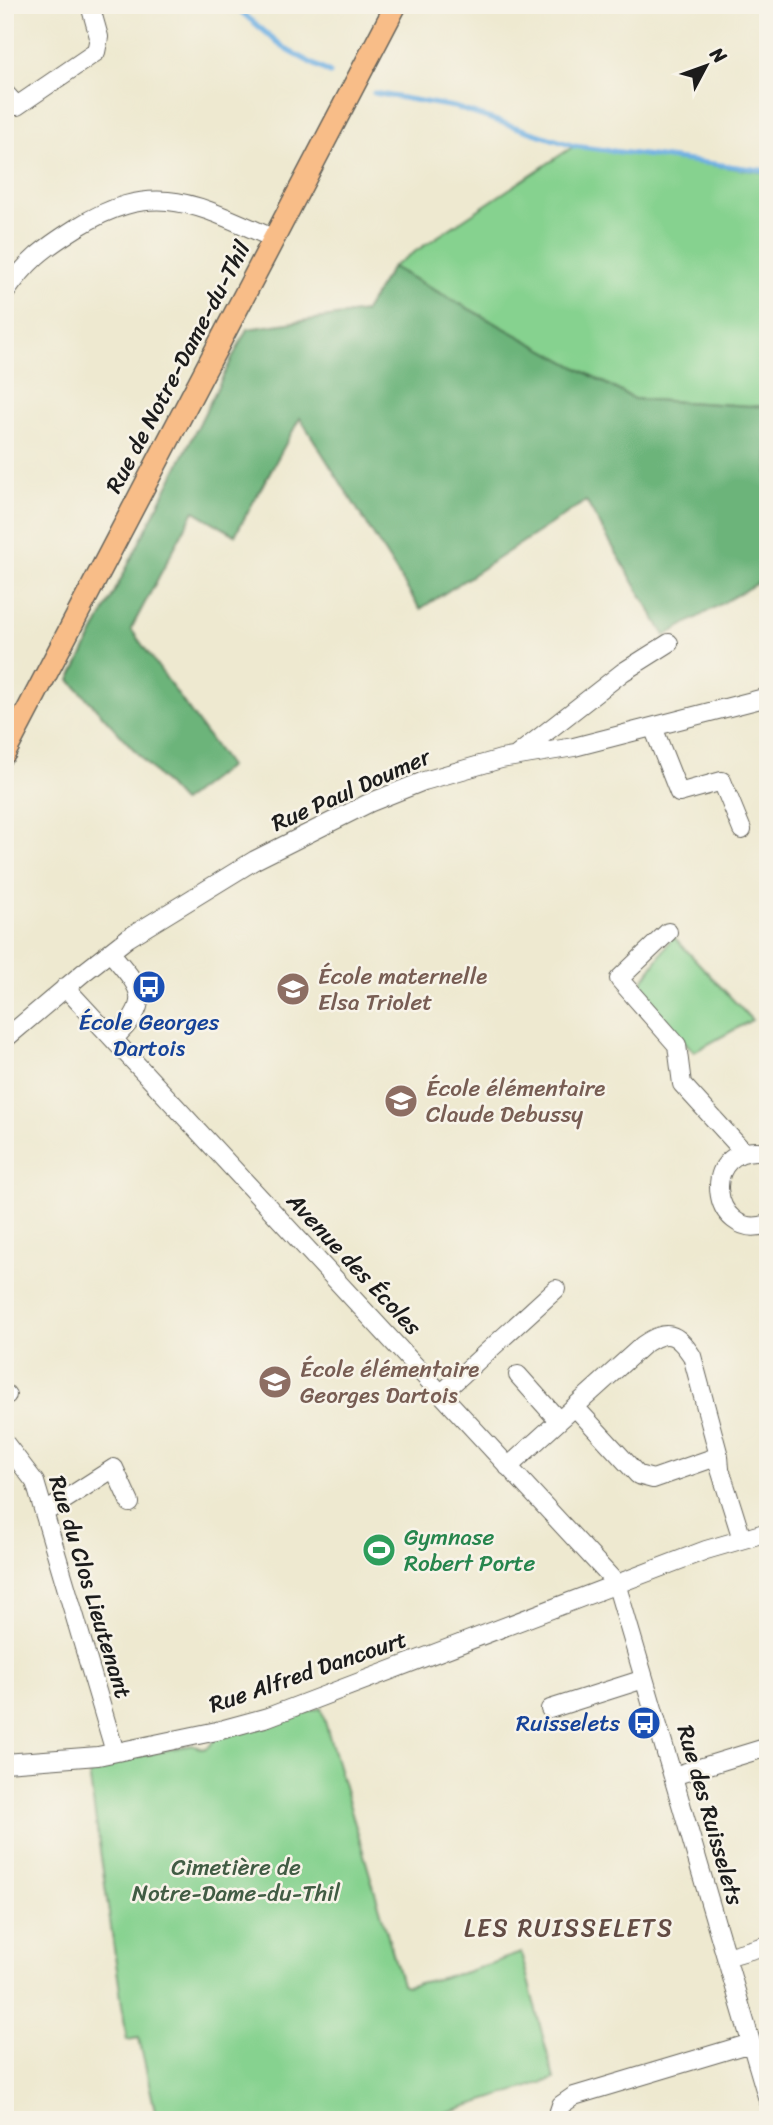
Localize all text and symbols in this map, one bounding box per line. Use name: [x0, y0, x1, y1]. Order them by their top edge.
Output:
north arrow: [672, 32, 742, 102]
text: N: [701, 39, 736, 72]
street label: Rue de Notre-Dame-du-Thil: [94, 233, 262, 501]
street label: Rue Paul Doumer: [265, 736, 439, 843]
place label: École maternelle Elsa Triolet: [318, 956, 487, 1023]
bus stop icon: École Georges Dartois: [130, 968, 168, 1006]
school or university icon: École maternelle Elsa Triolet: [274, 970, 312, 1008]
place label: École Georges Dartois: [79, 1002, 220, 1069]
place label: École élémentaire Claude Debussy: [426, 1068, 605, 1135]
school or university icon: École élémentaire Claude Debussy: [382, 1082, 420, 1120]
street label: Avenue des Écoles: [276, 1182, 432, 1346]
place label: École élémentaire Georges Dartois: [300, 1349, 479, 1416]
school or university icon: École élémentaire Georges Dartois: [256, 1363, 294, 1401]
street label: Rue du Clos Lieutenant: [37, 1470, 143, 1704]
place label: Gymnase Robert Porte: [404, 1517, 536, 1584]
sports icon: Gymnase Robert Porte: [360, 1531, 398, 1569]
street label: Rue Alfred Dancourt: [203, 1619, 413, 1725]
place label: Ruisselets: [516, 1703, 620, 1744]
bus stop icon: Ruisselets: [625, 1704, 663, 1742]
street label: Rue des Ruisselets: [665, 1720, 755, 1910]
park label: Cimetière de Notre-Dame-du-Thil: [132, 1847, 340, 1914]
district label: LES RUISSELETS: [464, 1907, 674, 1949]

